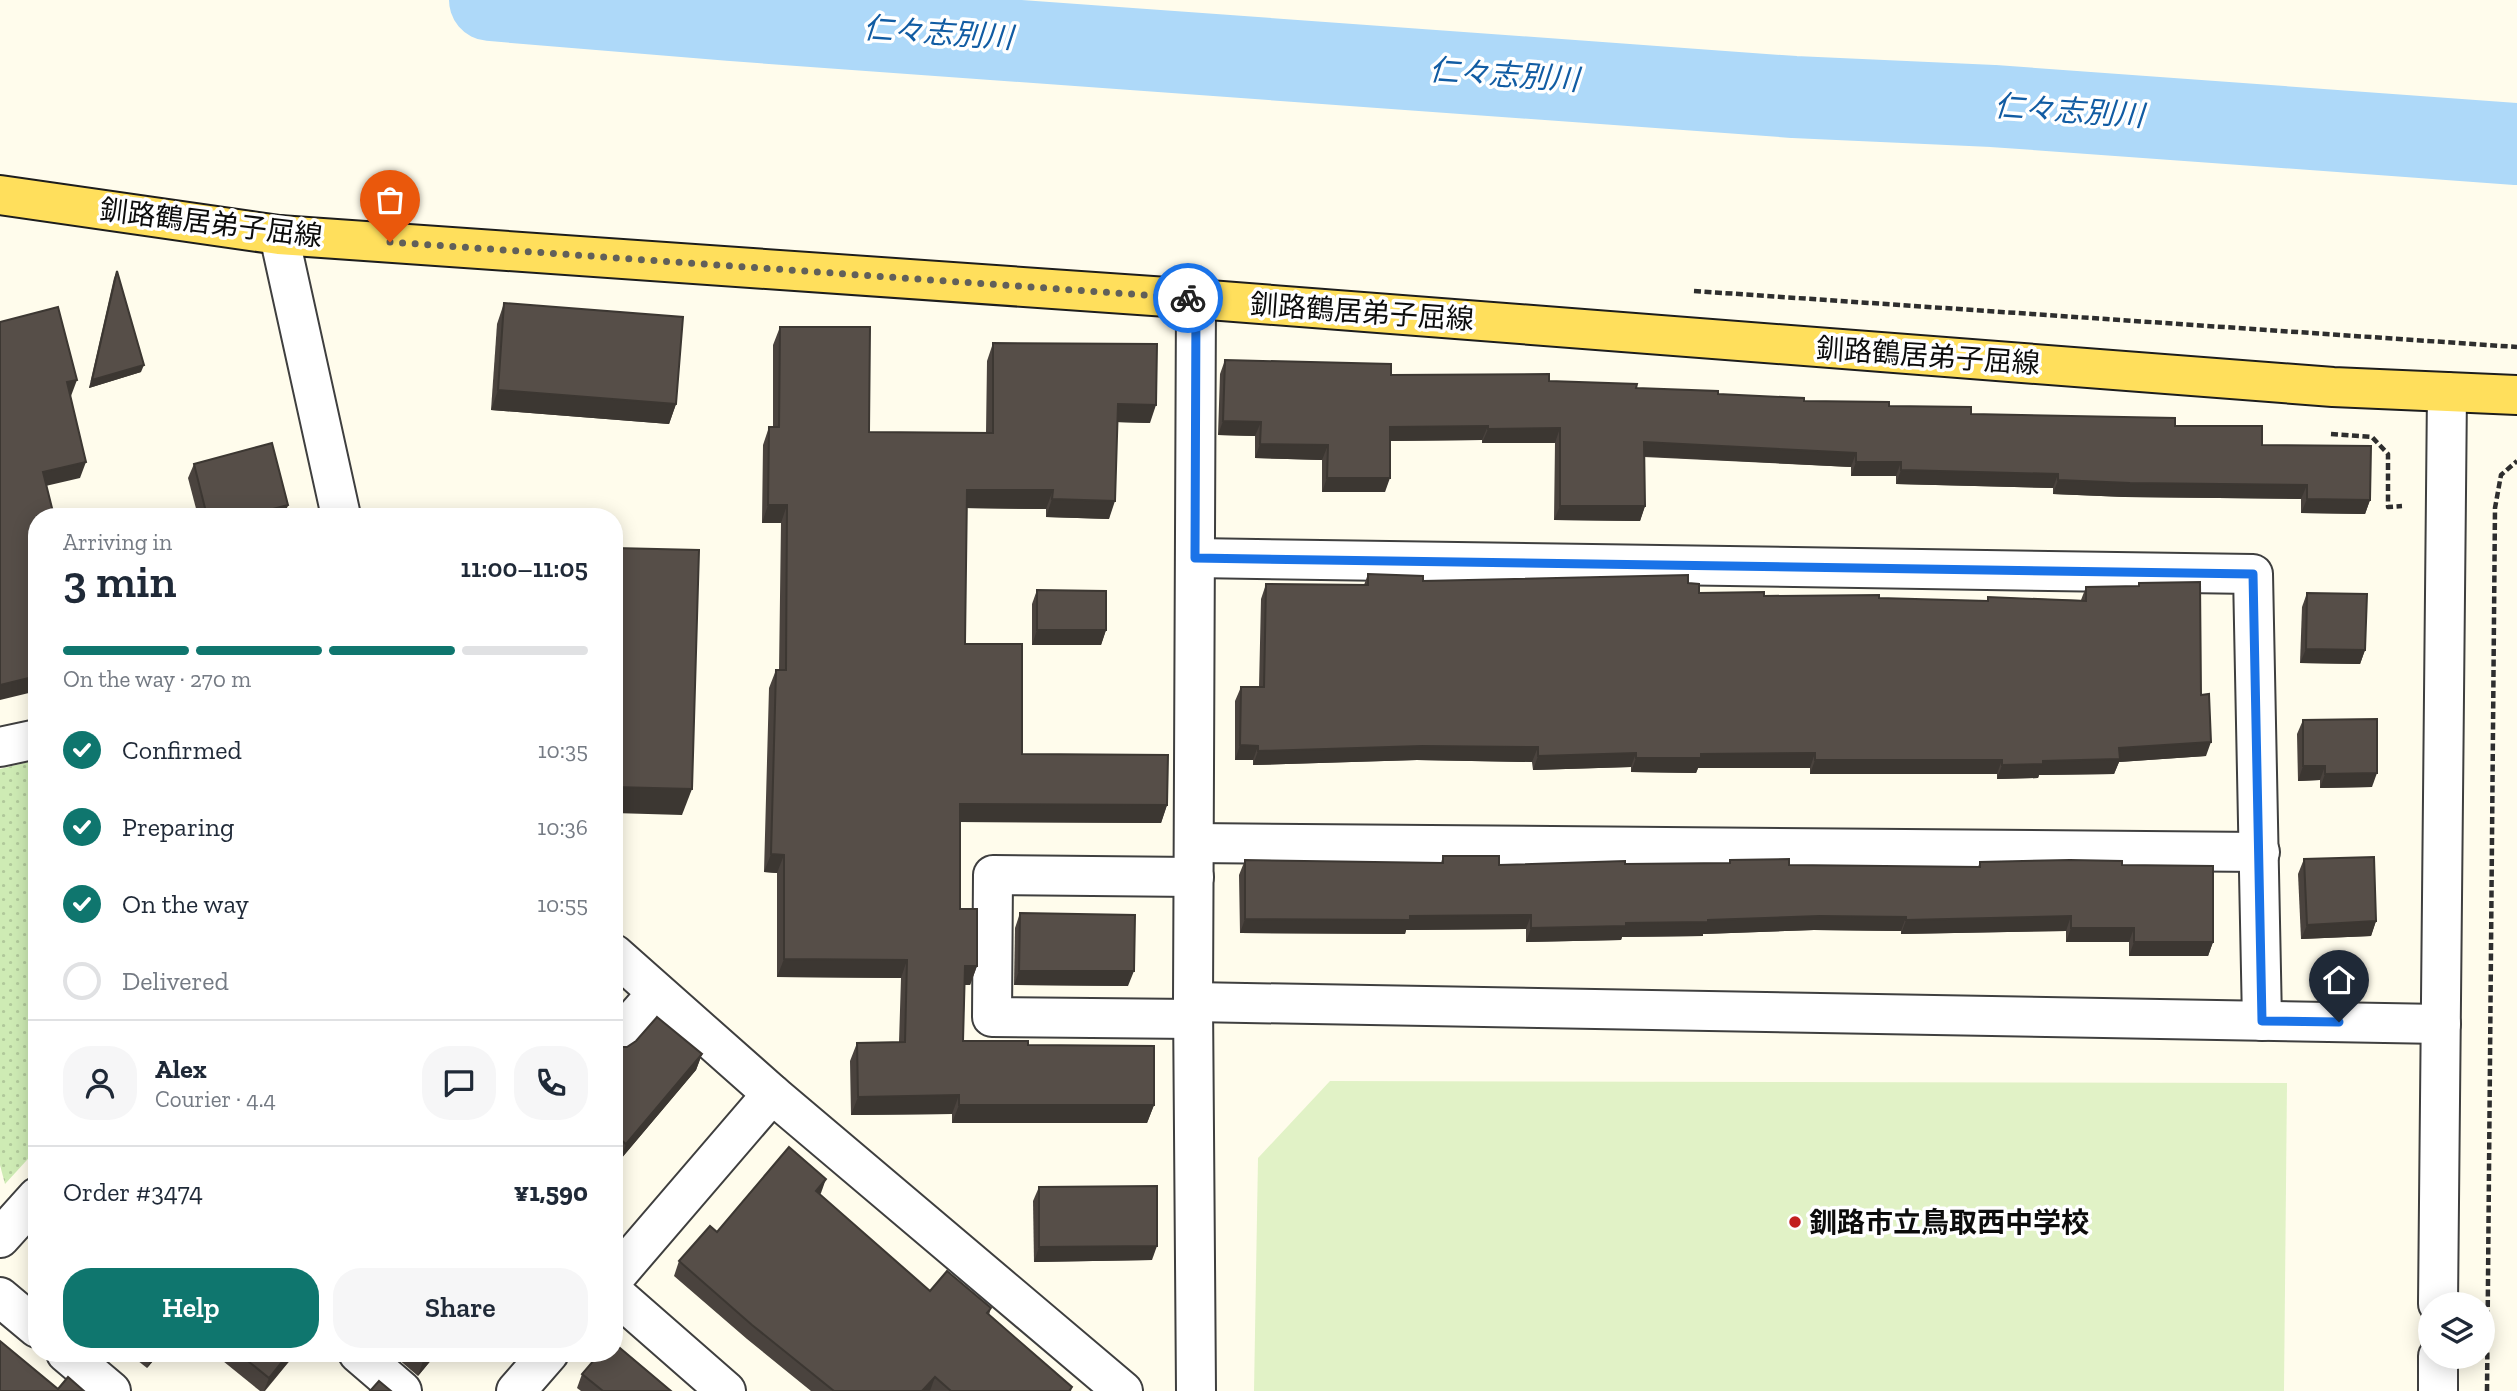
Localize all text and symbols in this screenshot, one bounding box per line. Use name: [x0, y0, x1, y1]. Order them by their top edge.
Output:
water label: 仁々志別川: [862, 10, 1017, 56]
water label: 仁々志別川: [1428, 52, 1583, 98]
water label: 仁々志別川: [1993, 88, 2148, 134]
pin: [360, 170, 420, 242]
icon: bag: [371, 181, 409, 219]
street label: 釧路鶴居弟子屈線: [98, 193, 324, 253]
courier: [1153, 263, 1223, 333]
icon: bike: [1169, 279, 1207, 317]
street label: 釧路鶴居弟子屈線: [1249, 288, 1475, 336]
street label: 釧路鶴居弟子屈線: [1815, 332, 2041, 380]
text: Arriving in: [63, 528, 172, 556]
text: 11:00–11:05: [461, 552, 588, 584]
text: 3 min: [63, 554, 176, 609]
text: On the way · 270 m: [63, 665, 251, 693]
icon: check: [63, 731, 101, 769]
text: Confirmed: [122, 734, 242, 766]
text: 10:35: [538, 736, 588, 764]
icon: check: [63, 808, 101, 846]
text: Preparing: [122, 811, 234, 843]
text: 10:36: [537, 813, 588, 841]
icon: check: [63, 885, 101, 923]
text: On the way: [122, 888, 249, 920]
text: 10:55: [537, 890, 588, 918]
pin: [2309, 950, 2369, 1022]
icon: home: [2320, 961, 2358, 999]
text: Delivered: [122, 965, 229, 997]
button: person: [63, 1046, 137, 1120]
button: chat: [422, 1046, 496, 1120]
button: phone: [514, 1046, 588, 1120]
text: Alex: [155, 1053, 207, 1085]
text: Courier · 4.4: [155, 1085, 276, 1113]
text: Order #3474: [63, 1176, 203, 1208]
text: ¥1,590: [514, 1176, 588, 1208]
place label: 釧路市立鳥取西中学校: [1809, 1206, 2089, 1239]
marker: 釧路市立鳥取西中学校: [1787, 1214, 1803, 1230]
button: Help: [63, 1268, 319, 1348]
button: Share: [333, 1268, 588, 1348]
map controls: [2418, 1292, 2495, 1369]
button: layers: [2418, 1292, 2495, 1369]

